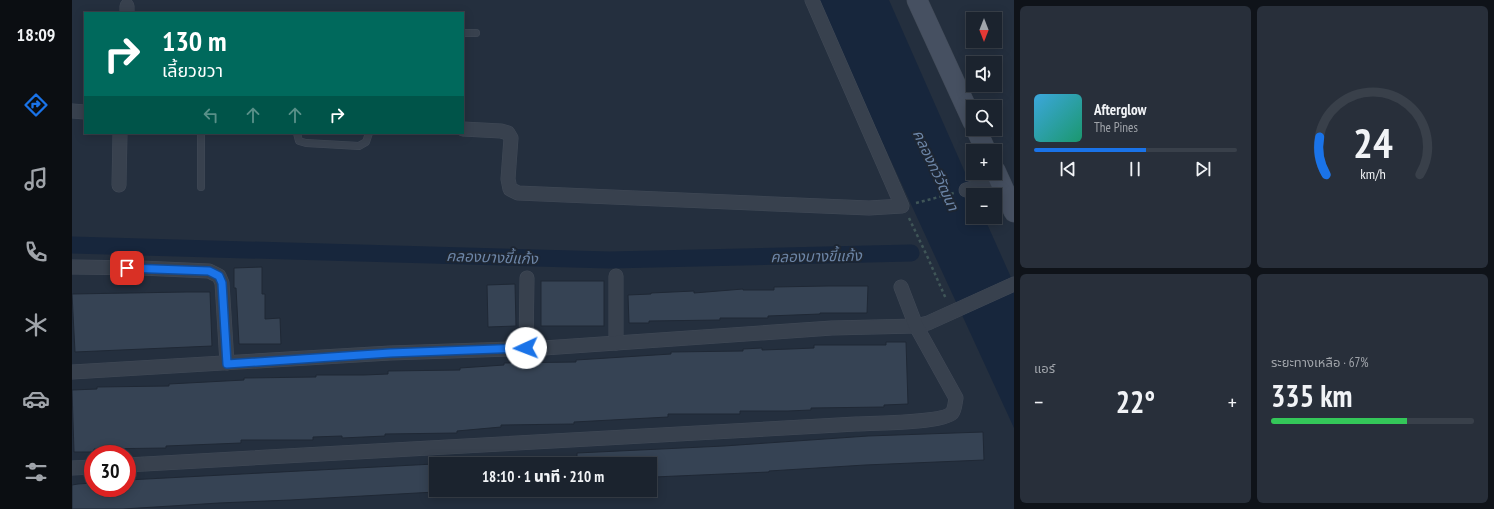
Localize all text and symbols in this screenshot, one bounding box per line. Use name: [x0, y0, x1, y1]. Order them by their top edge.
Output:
north arrow: [966, 12, 1002, 48]
map controls: [966, 12, 1002, 224]
text: 130 m: [162, 22, 226, 59]
text: 18:09: [17, 23, 55, 46]
icon: right: [96, 28, 148, 80]
button: sound: [966, 56, 1002, 92]
text: เลี้ยวขวา: [162, 59, 223, 82]
icon: directions: [22, 91, 50, 119]
button: search: [966, 100, 1002, 136]
text: Afterglow: [1094, 100, 1146, 119]
icon: left: [200, 104, 222, 126]
icon: ahead: [242, 104, 264, 126]
icon: ahead: [284, 104, 306, 126]
icon: right: [326, 104, 348, 126]
text: 24: [1353, 116, 1392, 169]
text: The Pines: [1094, 119, 1138, 136]
water label: คลองทวีวัฒนา: [909, 126, 963, 214]
button: +: [966, 144, 1002, 180]
icon: previous: [1057, 158, 1079, 180]
icon: pause: [1124, 158, 1146, 180]
icon: next: [1192, 158, 1214, 180]
text: km/h: [1360, 164, 1385, 183]
icon: music: [22, 165, 50, 193]
button: −: [966, 188, 1002, 224]
icon: phone: [22, 238, 50, 266]
water label: คลองบางขี้แก้ง: [446, 245, 539, 268]
water label: คลองบางขี้แก้ง: [770, 245, 863, 266]
pin: [110, 251, 144, 285]
icon: arrive: [116, 257, 138, 279]
icon: climate: [22, 311, 50, 339]
position arrow: [505, 327, 547, 369]
text: ระยะทางเหลือ · 67%: [1271, 354, 1369, 371]
text: แอร์: [1034, 360, 1055, 377]
text: 335 km: [1271, 376, 1352, 415]
text: 22°: [1116, 382, 1155, 421]
icon: car: [22, 385, 50, 413]
text: −: [1034, 388, 1043, 416]
text: +: [1228, 388, 1237, 416]
speed limit sign: 30: [84, 445, 136, 497]
icon: filters: [22, 458, 50, 486]
text: 18:10 · 1 นาที · 210 m: [482, 467, 604, 486]

